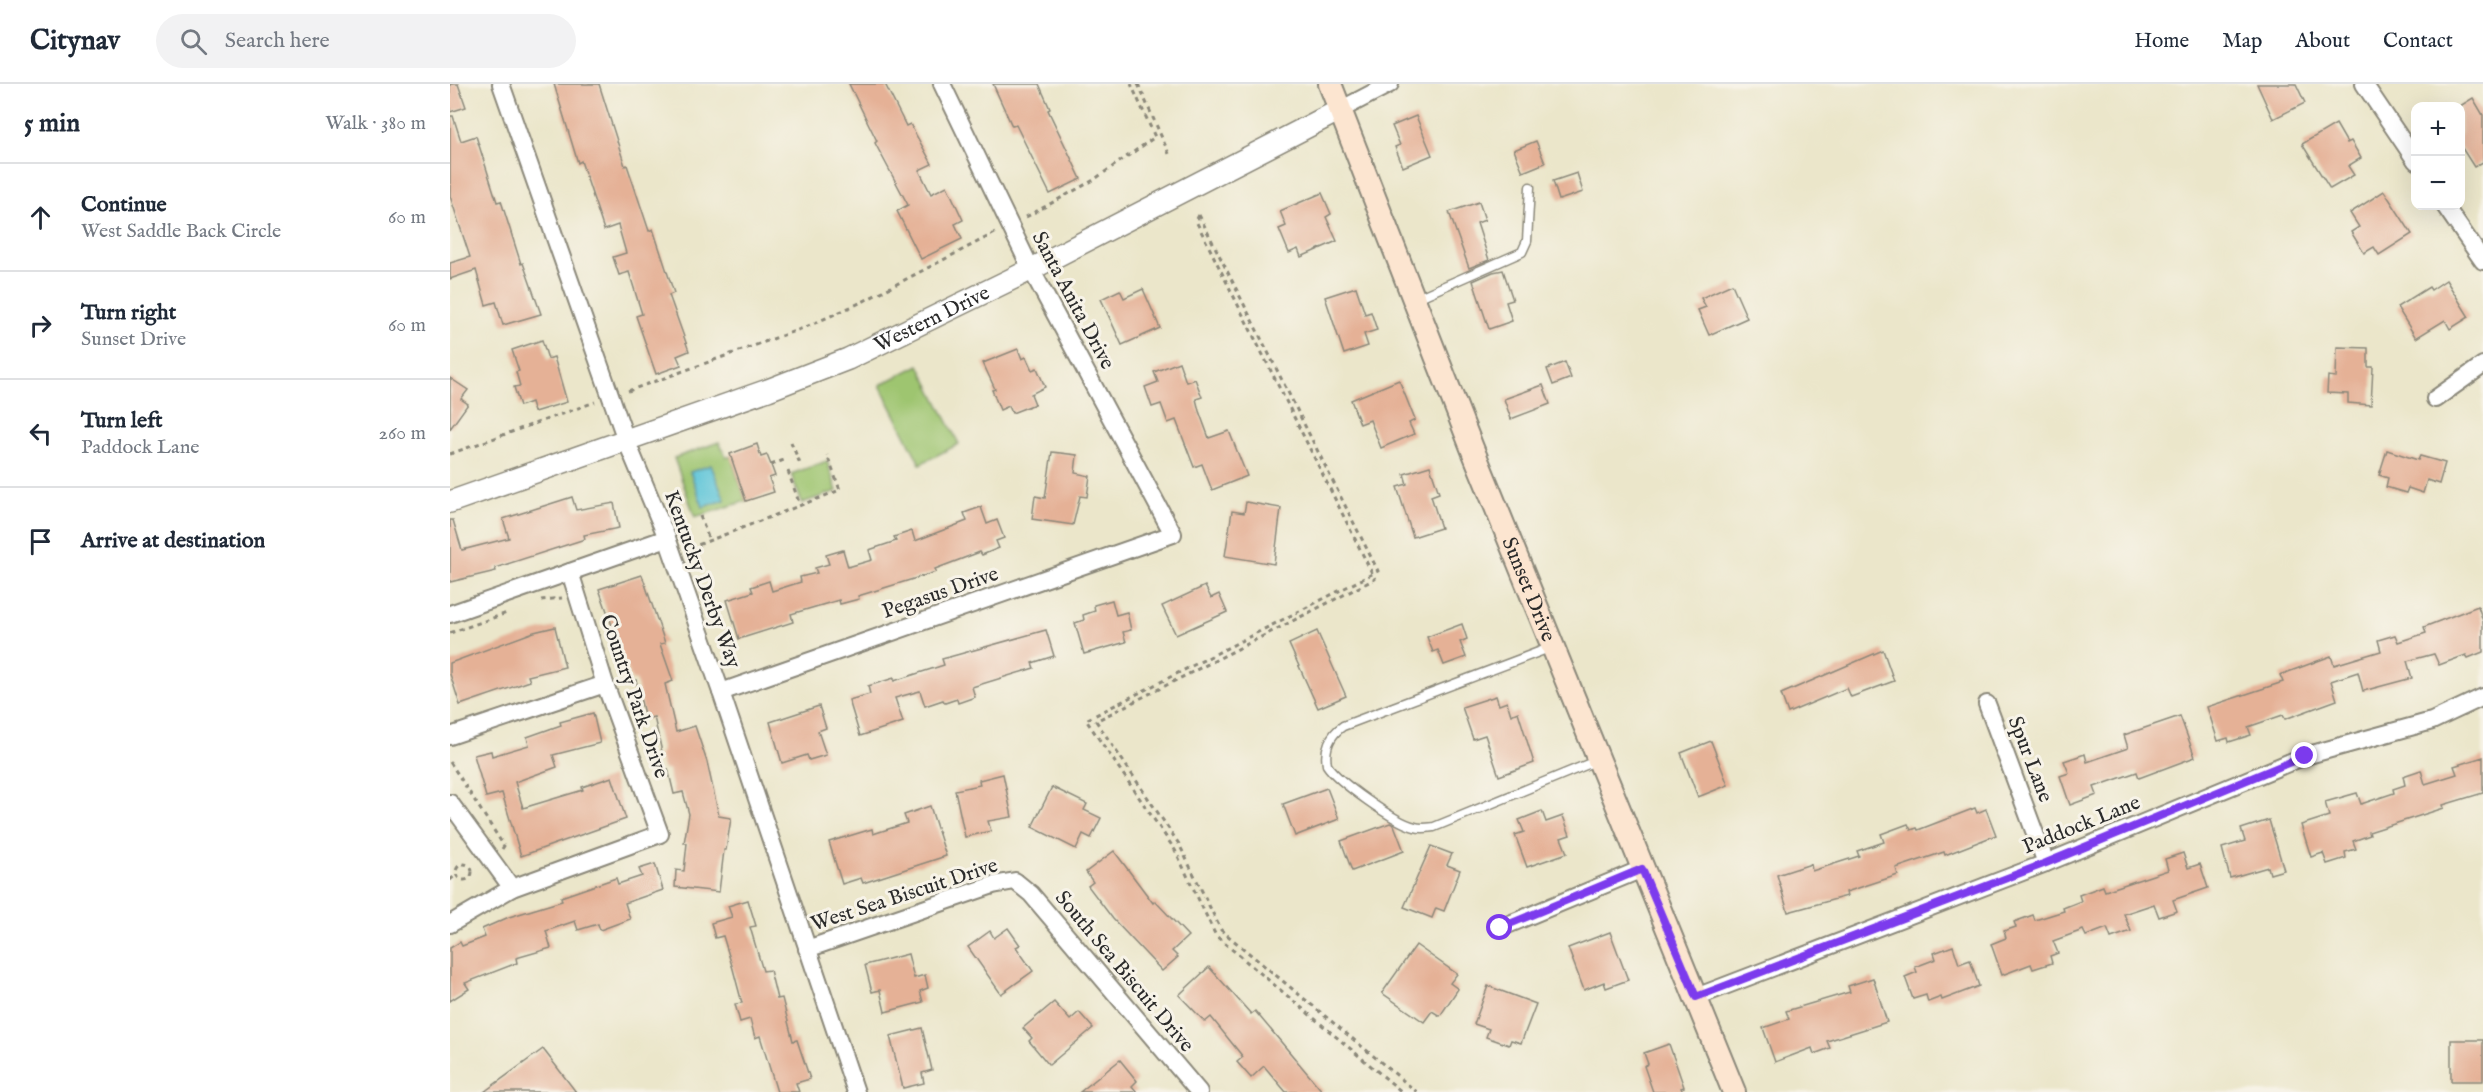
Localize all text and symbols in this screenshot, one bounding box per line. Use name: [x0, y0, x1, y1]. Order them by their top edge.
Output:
search box: [156, 14, 576, 68]
text: Citynav: [30, 24, 120, 59]
icon: search: [177, 25, 210, 58]
text: Search here: [225, 27, 330, 55]
text: Home: [2134, 28, 2189, 55]
text: Map: [2222, 28, 2262, 55]
text: About: [2295, 28, 2350, 55]
text: Contact: [2383, 28, 2453, 55]
map controls: [2411, 102, 2465, 210]
button: +: [2411, 102, 2465, 156]
text: 5 min: [24, 107, 80, 140]
text: Walk · 380 m: [325, 111, 426, 136]
button: −: [2411, 156, 2465, 210]
text: Continue: [81, 191, 167, 219]
icon: ahead: [24, 201, 57, 234]
text: 60 m: [388, 205, 426, 230]
text: West Saddle Back Circle: [81, 219, 281, 244]
street label: Santa Anita Drive: [1025, 227, 1121, 375]
street label: Western Drive: [870, 280, 995, 359]
text: Turn right: [81, 299, 176, 327]
icon: right: [24, 309, 57, 342]
text: 60 m: [388, 313, 426, 338]
text: Sunset Drive: [81, 327, 186, 352]
text: Turn left: [81, 407, 163, 435]
icon: left: [24, 417, 57, 450]
text: 260 m: [379, 421, 426, 446]
text: Paddock Lane: [81, 435, 200, 460]
street label: Kentucky Derby Way: [657, 487, 747, 673]
icon: arrive: [24, 525, 57, 558]
text: Arrive at destination: [81, 527, 265, 555]
street label: Sunset Drive: [1495, 533, 1561, 646]
street label: Pegasus Drive: [879, 561, 1002, 626]
street label: Country Park Drive: [593, 611, 674, 782]
street label: Spur Lane: [2001, 713, 2058, 807]
route end: [2291, 742, 2317, 768]
street label: Paddock Lane: [2019, 789, 2145, 861]
street label: West Sea Biscuit Drive: [808, 852, 1002, 938]
street label: South Sea Biscuit Drive: [1048, 886, 1200, 1059]
route start: [1486, 914, 1512, 940]

